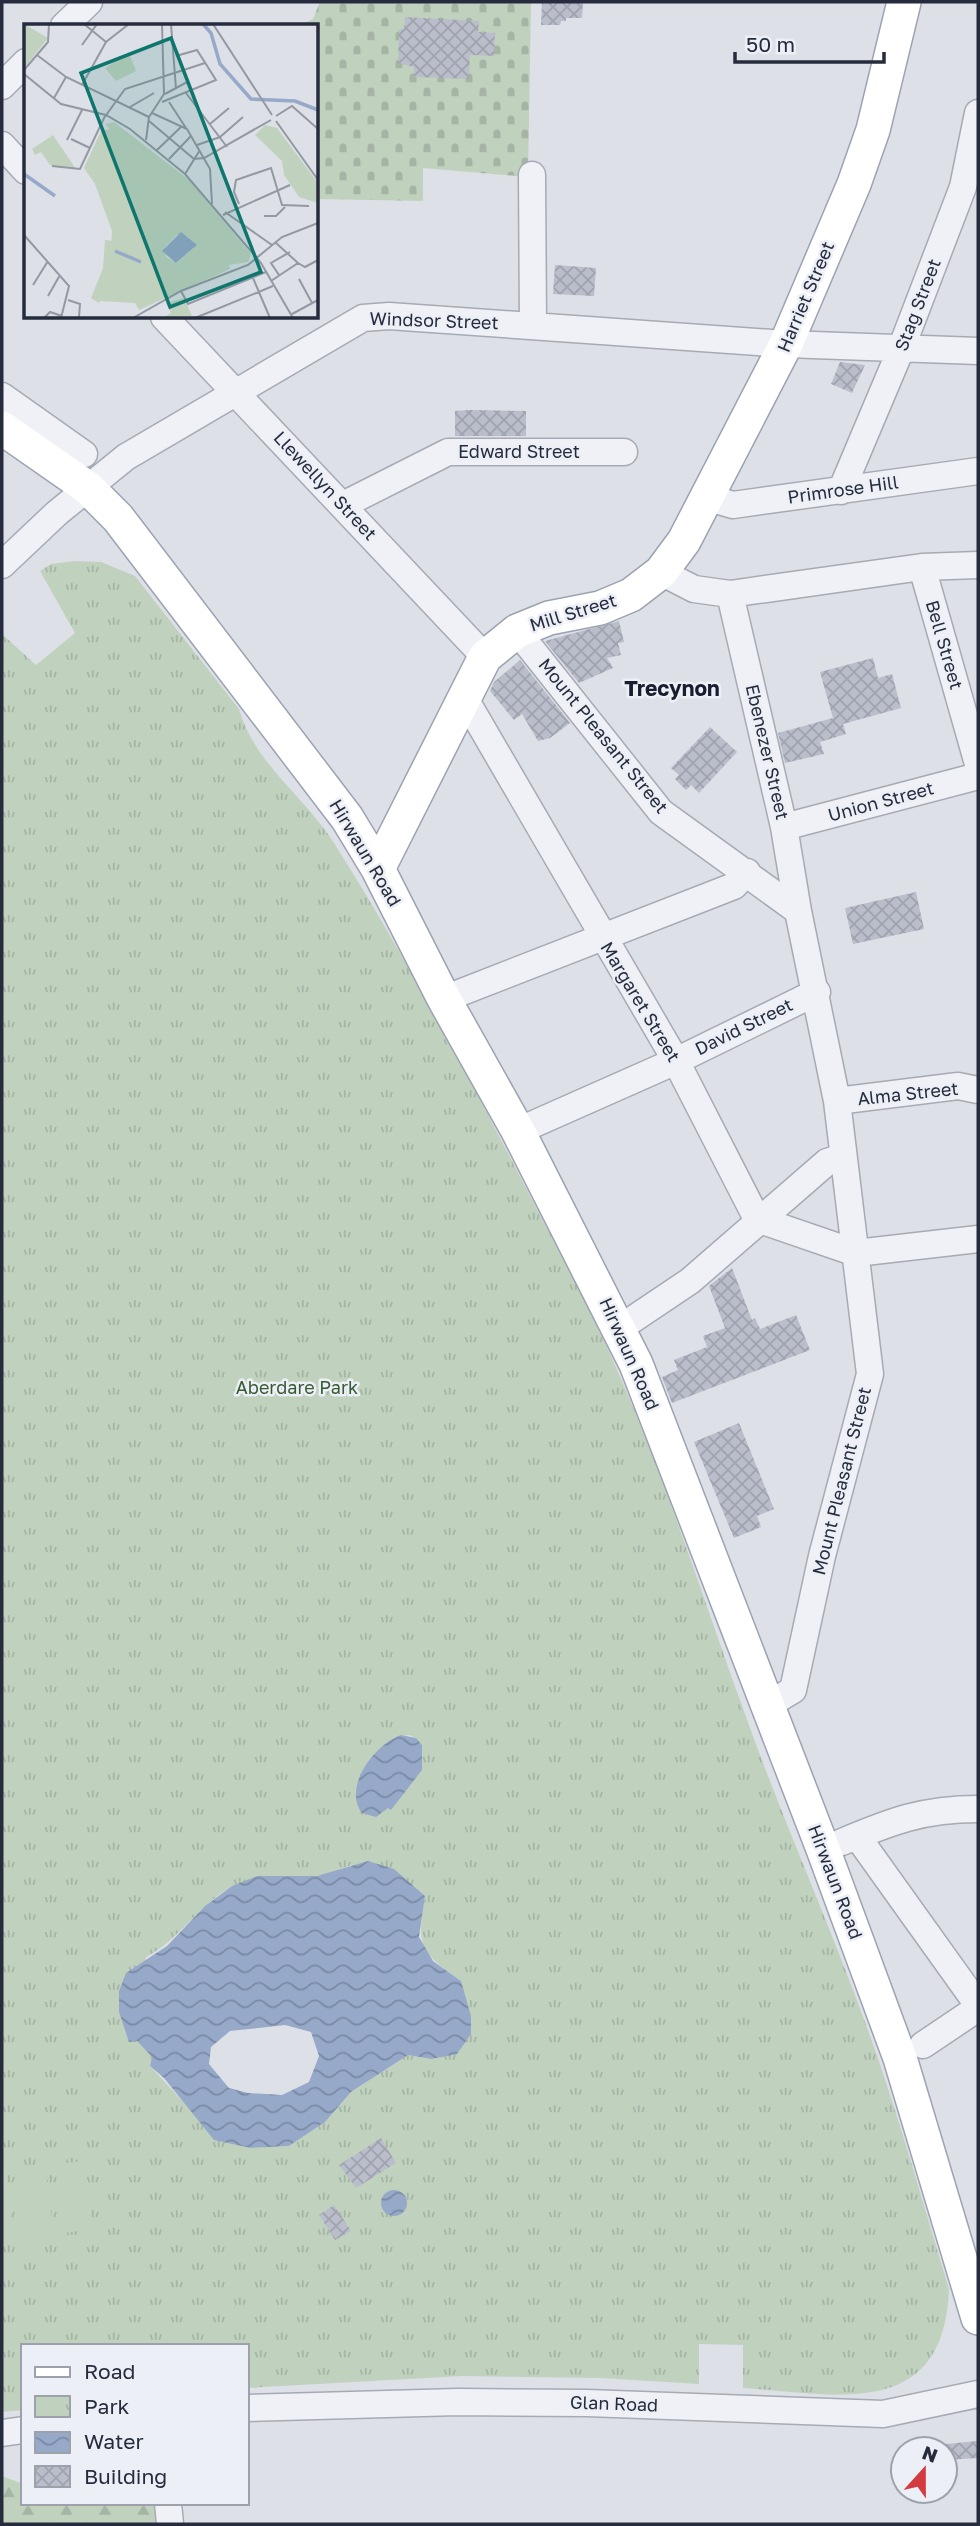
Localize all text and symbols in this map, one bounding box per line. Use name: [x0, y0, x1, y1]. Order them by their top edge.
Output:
scale bar: [735, 21, 884, 65]
inset map: [24, 24, 318, 318]
text: 50 m: [746, 31, 795, 57]
street label: Harriet Street: [772, 238, 838, 355]
street label: Stag Street: [889, 255, 945, 354]
street label: Windsor Street: [369, 307, 499, 333]
street label: Llewellyn Street: [270, 426, 382, 544]
street label: Edward Street: [458, 440, 580, 462]
street label: Primrose Hill: [786, 470, 900, 508]
street label: Mill Street: [527, 588, 619, 636]
street label: Bell Street: [922, 598, 968, 692]
street label: Mount Pleasant Street: [534, 653, 673, 817]
district label: Trecynon: [624, 675, 720, 701]
street label: Ebenezer Street: [742, 682, 794, 822]
street label: Union Street: [825, 776, 936, 826]
street label: Hirwaun Road: [325, 795, 406, 910]
street label: Margaret Street: [596, 938, 685, 1065]
street label: David Street: [691, 993, 796, 1059]
street label: Alma Street: [856, 1077, 959, 1109]
street label: Hirwaun Road: [595, 1294, 665, 1413]
park label: Aberdare Park: [236, 1376, 358, 1398]
street label: Mount Pleasant Street: [807, 1384, 875, 1577]
street label: Hirwaun Road: [804, 1821, 868, 1942]
legend: [21, 2344, 248, 2505]
text: Road: [84, 2358, 135, 2384]
street label: Glan Road: [570, 2390, 659, 2416]
text: Park: [84, 2393, 130, 2419]
text: Water: [84, 2428, 144, 2454]
north arrow: [889, 2435, 959, 2505]
text: N: [919, 2440, 941, 2467]
text: Building: [84, 2463, 167, 2489]

